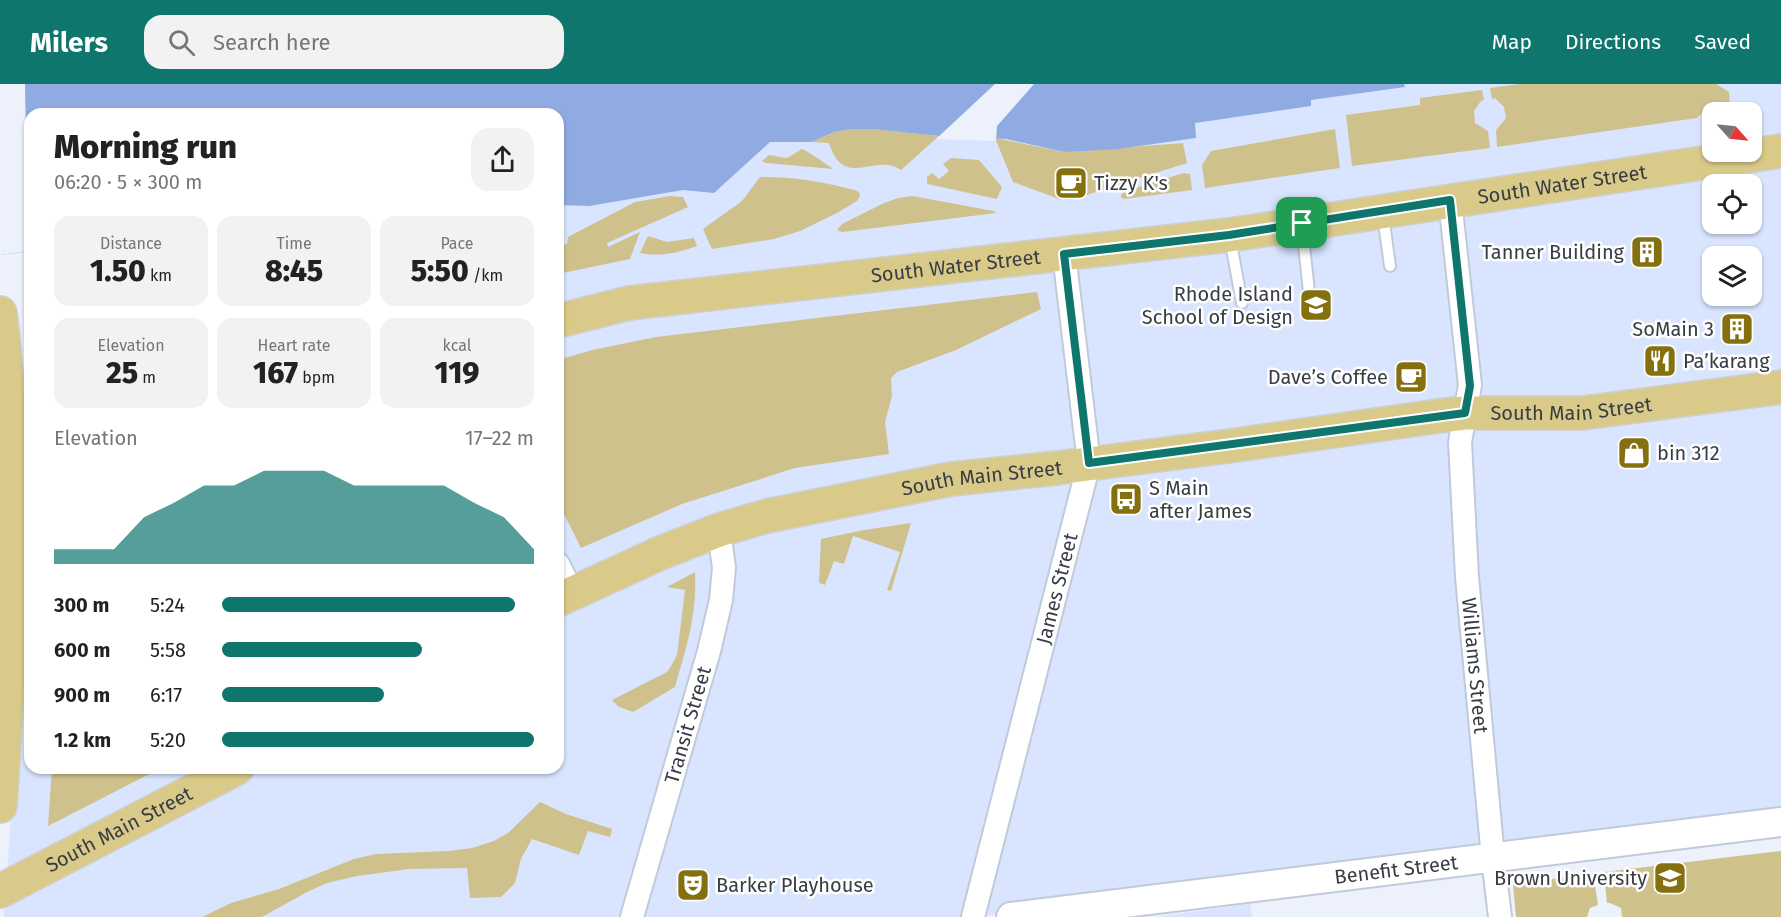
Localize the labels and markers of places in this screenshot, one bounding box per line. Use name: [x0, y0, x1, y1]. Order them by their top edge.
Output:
cafe icon: Tizzy K's: [1053, 165, 1089, 201]
place label: Tizzy K's: [1094, 171, 1168, 195]
pin: [1276, 197, 1327, 248]
building icon: Tanner Building: [1629, 234, 1665, 270]
place label: Tanner Building: [1482, 240, 1625, 264]
place label: Rhode Island School of Design: [1142, 282, 1293, 329]
school or university icon: Rhode Island School of Design: [1298, 287, 1334, 323]
building icon: SoMain 3: [1719, 311, 1755, 347]
place label: SoMain 3: [1632, 317, 1714, 341]
restaurant icon: Pa’karang: [1642, 343, 1678, 379]
place label: Pa’karang: [1683, 349, 1770, 373]
cafe icon: Dave’s Coffee: [1393, 359, 1429, 395]
place label: Dave’s Coffee: [1268, 365, 1388, 389]
shop icon: bin 312: [1616, 435, 1652, 471]
place label: bin 312: [1657, 441, 1720, 465]
place label: S Main after James: [1149, 476, 1252, 523]
bus stop icon: S Main after James: [1108, 481, 1144, 517]
school or university icon: Brown University: [1652, 860, 1688, 896]
place label: Brown University: [1494, 866, 1647, 890]
theatre icon: Barker Playhouse: [675, 867, 711, 903]
place label: Barker Playhouse: [716, 873, 874, 897]

